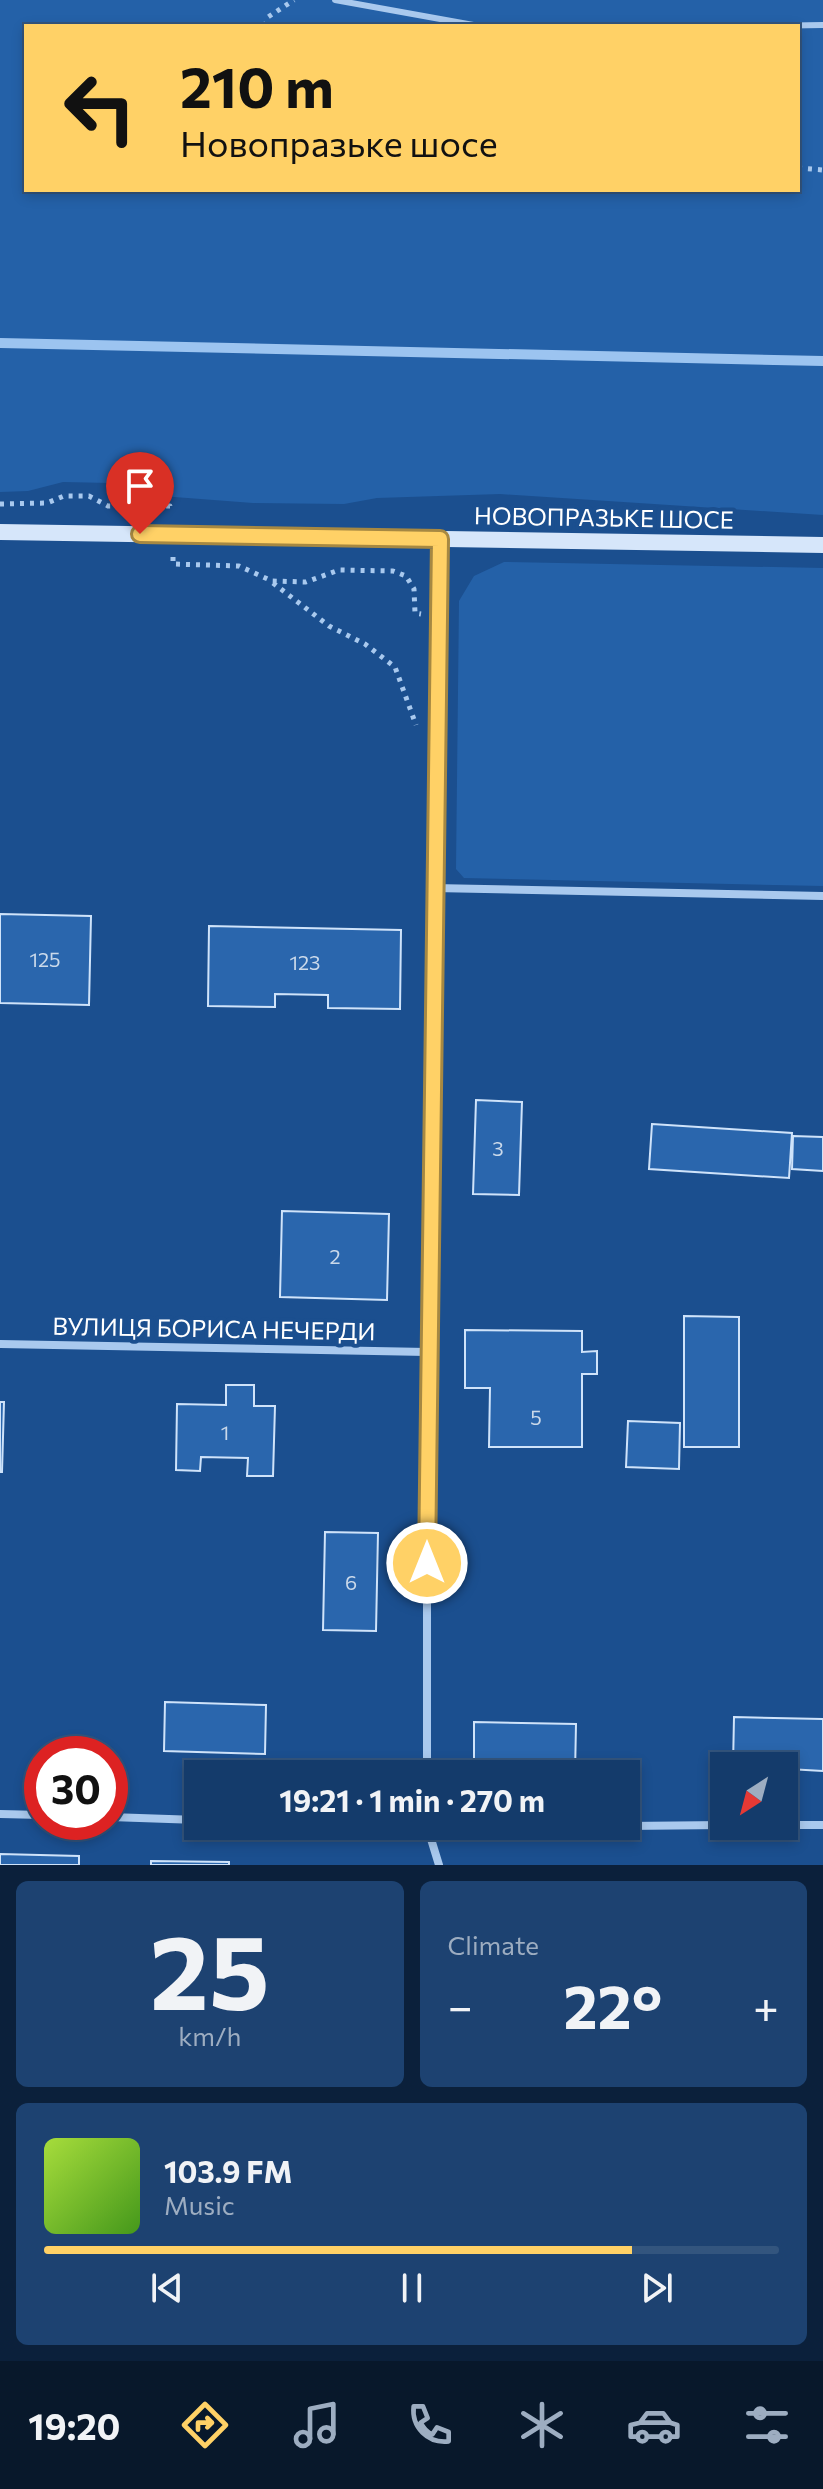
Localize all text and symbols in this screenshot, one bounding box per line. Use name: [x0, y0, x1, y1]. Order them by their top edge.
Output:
text: 210 m: [180, 51, 334, 120]
icon: left: [48, 56, 152, 160]
text: Новопразьке шосе: [180, 120, 498, 164]
pin: [106, 452, 174, 534]
icon: arrive: [118, 464, 162, 508]
street label: НОВОПРАЗЬКЕ ШОСЕ: [474, 500, 734, 534]
house number: 125: [29, 947, 61, 971]
house number: 123: [289, 950, 321, 974]
house number: 3: [492, 1136, 504, 1160]
house number: 2: [329, 1244, 341, 1268]
street label: ВУЛИЦЯ БОРИСА НЕЧЕРДИ: [52, 1311, 376, 1345]
house number: 5: [530, 1405, 542, 1429]
house number: 1: [221, 1420, 229, 1444]
position arrow: [385, 1521, 469, 1605]
house number: 6: [345, 1570, 357, 1594]
speed limit sign: 30: [24, 1736, 128, 1840]
north arrow: [710, 1752, 798, 1840]
map controls: [710, 1752, 798, 1840]
text: 19:21 · 1 min · 270 m: [279, 1781, 545, 1818]
text: 25: [150, 1904, 270, 2031]
text: Climate: [448, 1929, 539, 1960]
text: 22°: [563, 1968, 662, 2041]
text: −: [448, 1978, 473, 2032]
text: +: [753, 1978, 779, 2032]
text: km/h: [178, 2020, 241, 2051]
text: 103.9 FM: [164, 2152, 292, 2189]
text: Music: [164, 2189, 235, 2220]
icon: previous: [145, 2266, 189, 2310]
icon: pause: [390, 2266, 434, 2310]
icon: next: [635, 2266, 679, 2310]
icon: directions: [177, 2397, 233, 2453]
icon: music: [289, 2397, 345, 2453]
icon: phone: [402, 2397, 458, 2453]
icon: climate: [514, 2397, 570, 2453]
icon: car: [626, 2397, 682, 2453]
icon: filters: [739, 2397, 795, 2453]
text: 19:20: [28, 2403, 120, 2447]

